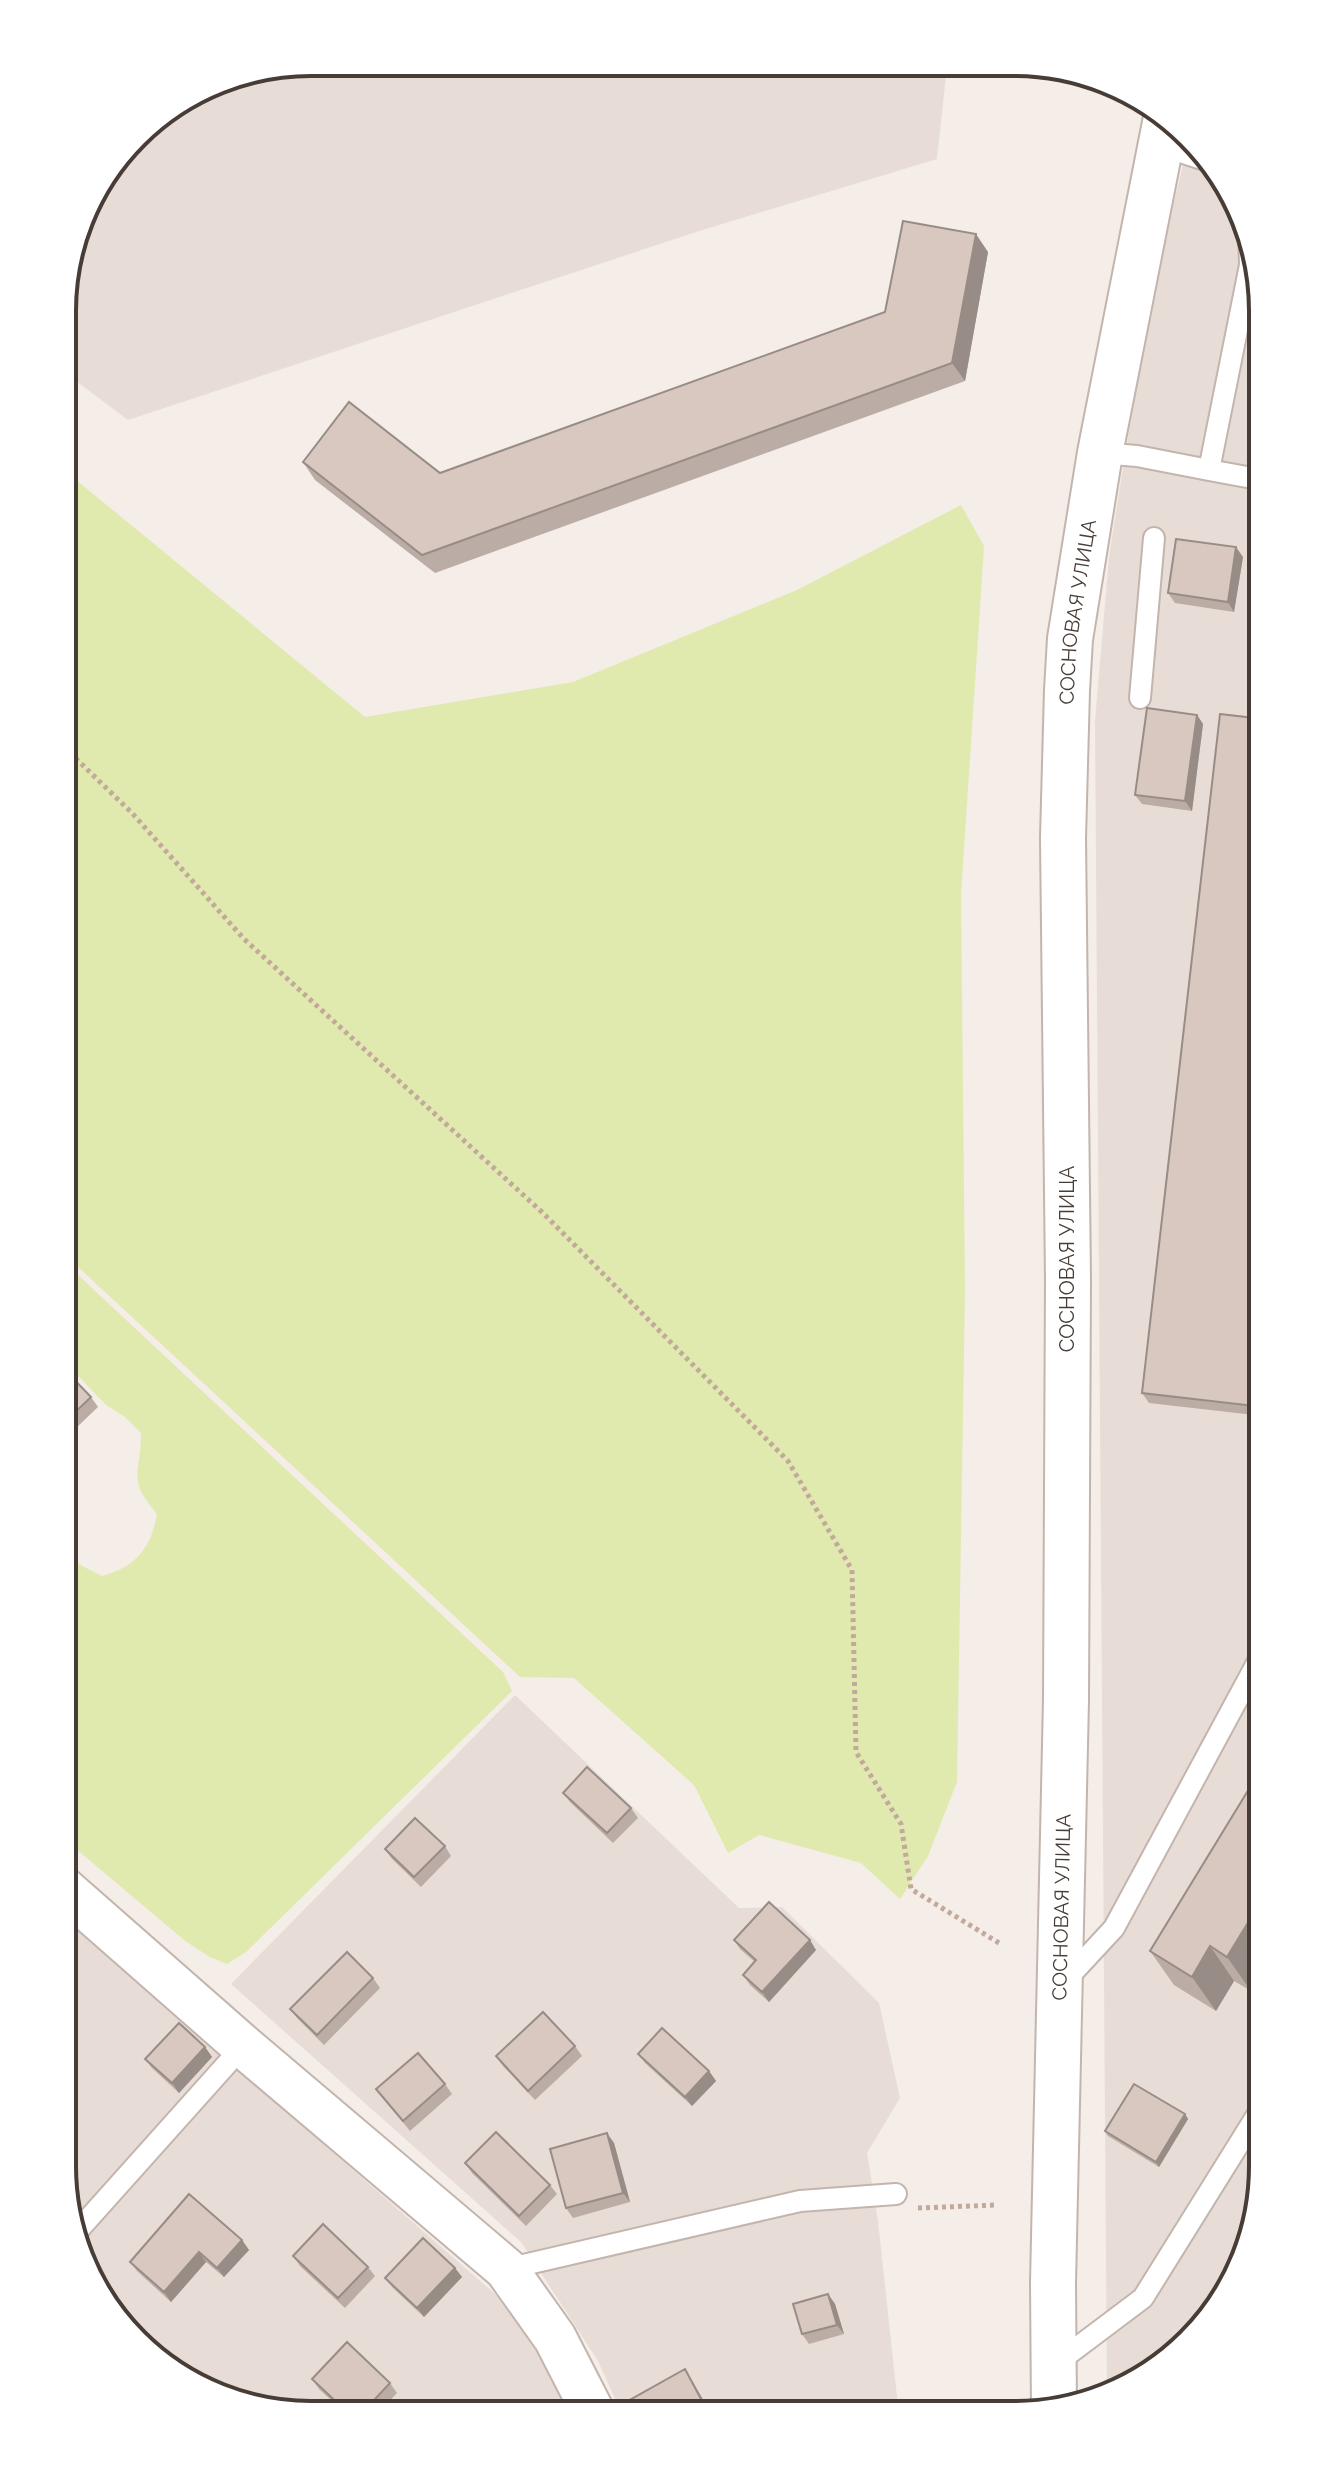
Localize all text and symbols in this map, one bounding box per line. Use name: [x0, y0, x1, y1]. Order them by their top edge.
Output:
street label: СОСНОВАЯ УЛИЦА: [1055, 517, 1101, 705]
street label: СОСНОВАЯ УЛИЦА: [1055, 1165, 1079, 1352]
street label: СОСНОВАЯ УЛИЦА: [1047, 1813, 1075, 2001]

